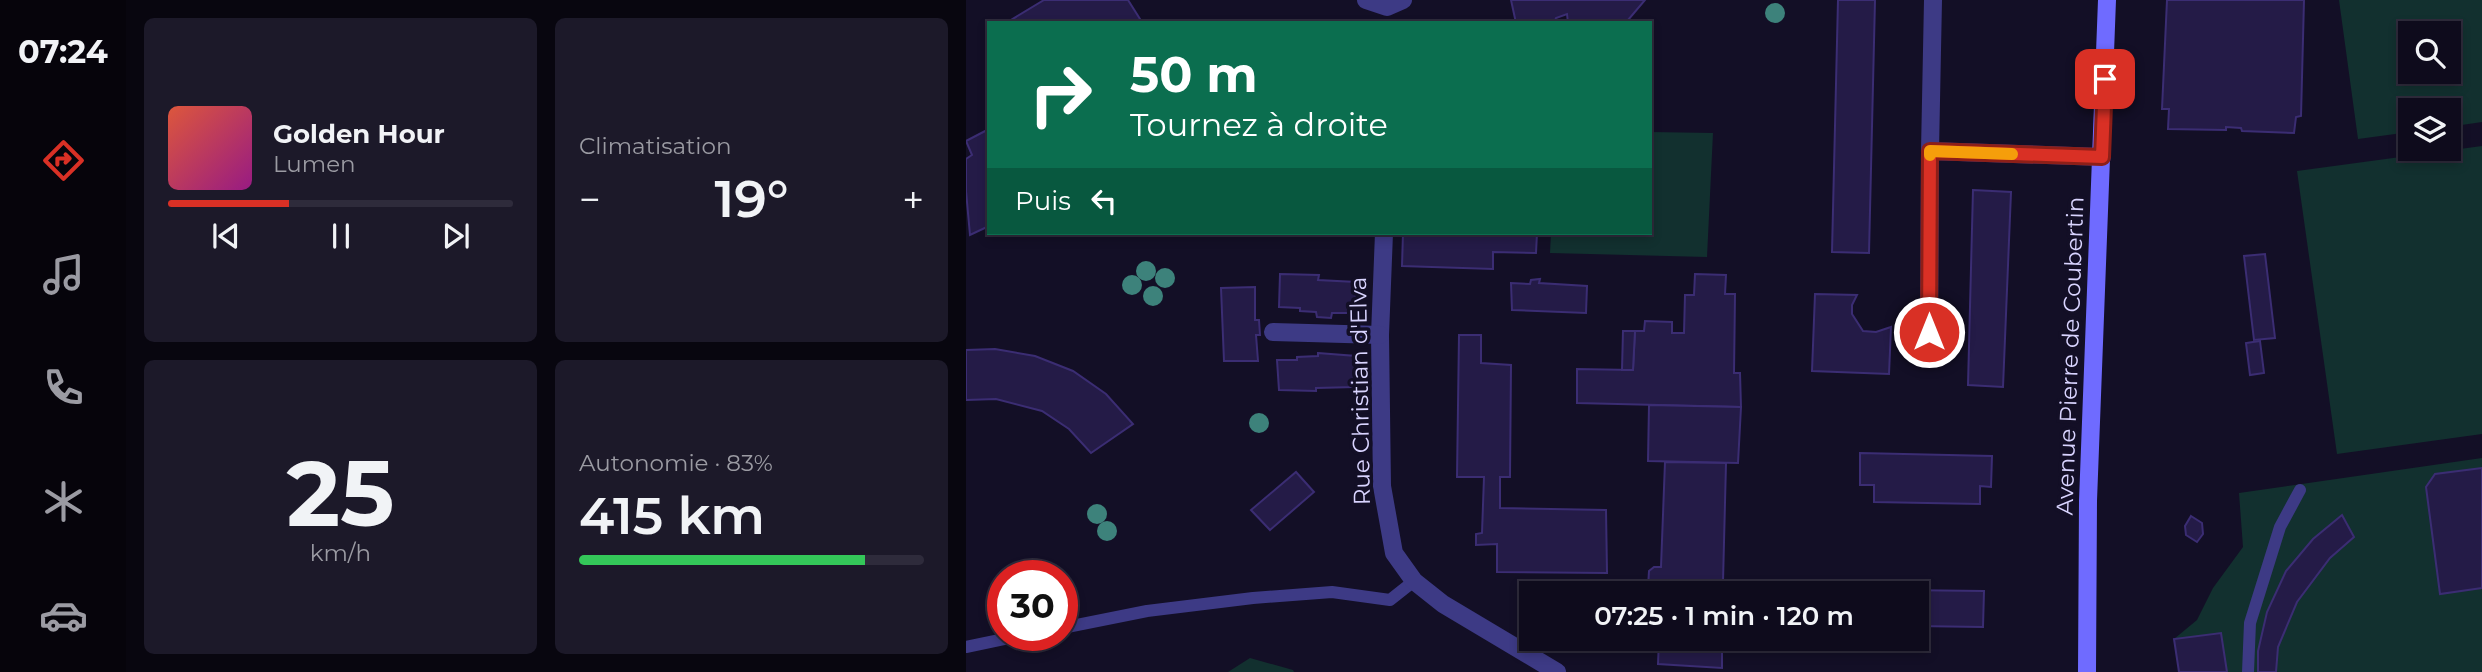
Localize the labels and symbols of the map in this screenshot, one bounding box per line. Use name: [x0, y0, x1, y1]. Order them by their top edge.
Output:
pin: [2075, 49, 2135, 109]
street label: Avenue Pierre de Coubertin: [2050, 196, 2090, 516]
street label: Rue Christian d'Elva: [1344, 277, 1376, 505]
position arrow: [1892, 295, 1966, 369]
speed limit sign: 30: [987, 560, 1078, 651]

